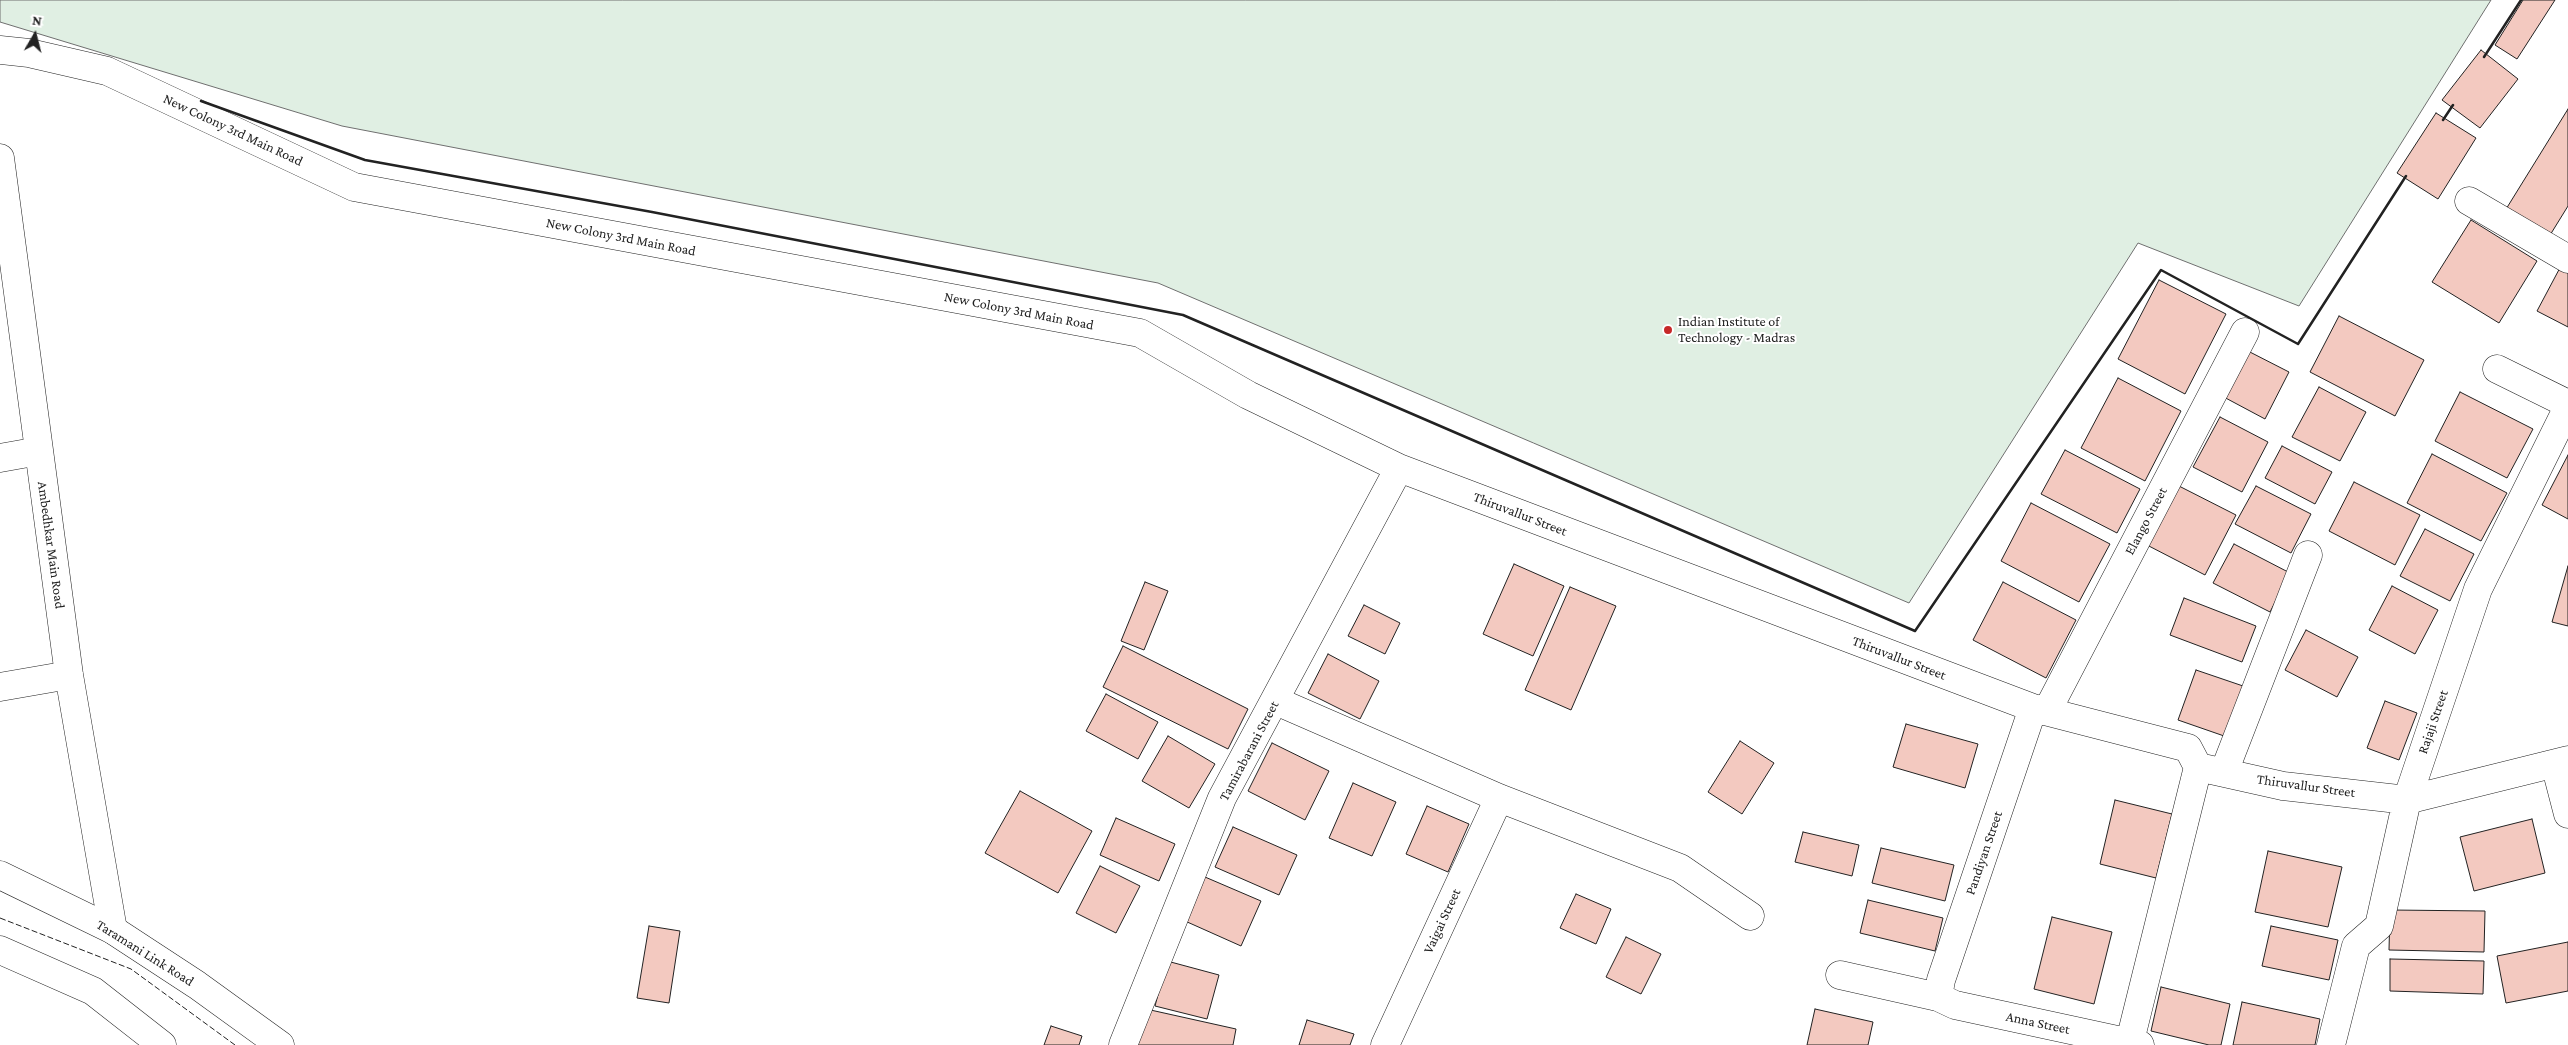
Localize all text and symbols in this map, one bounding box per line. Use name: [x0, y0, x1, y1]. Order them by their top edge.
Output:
north arrow: [10, 10, 60, 60]
text: N: [31, 12, 43, 29]
street label: New Colony 3rd Main Road: [161, 90, 305, 170]
street label: New Colony 3rd Main Road: [545, 214, 697, 260]
street label: New Colony 3rd Main Road: [943, 288, 1095, 334]
place label: Indian Institute of Technology - Madras: [1678, 314, 1795, 347]
marker: Indian Institute of Technology - Madras: [1662, 324, 1674, 336]
street label: Ambedhkar Main Road: [34, 480, 68, 610]
street label: Elango Street: [2121, 484, 2171, 558]
street label: Thiruvallur Street: [1471, 488, 1569, 540]
street label: Thiruvallur Street: [1850, 632, 1948, 684]
street label: Rajaji Street: [2414, 688, 2452, 756]
street label: Tamirabarani Street: [1215, 698, 1283, 804]
street label: Thiruvallur Street: [2256, 771, 2356, 801]
street label: Pandiyan Street: [1962, 809, 2006, 897]
street label: Vaigai Street: [1420, 886, 1464, 956]
street label: Taramani Link Road: [93, 916, 197, 990]
street label: Anna Street: [2005, 1008, 2071, 1038]

